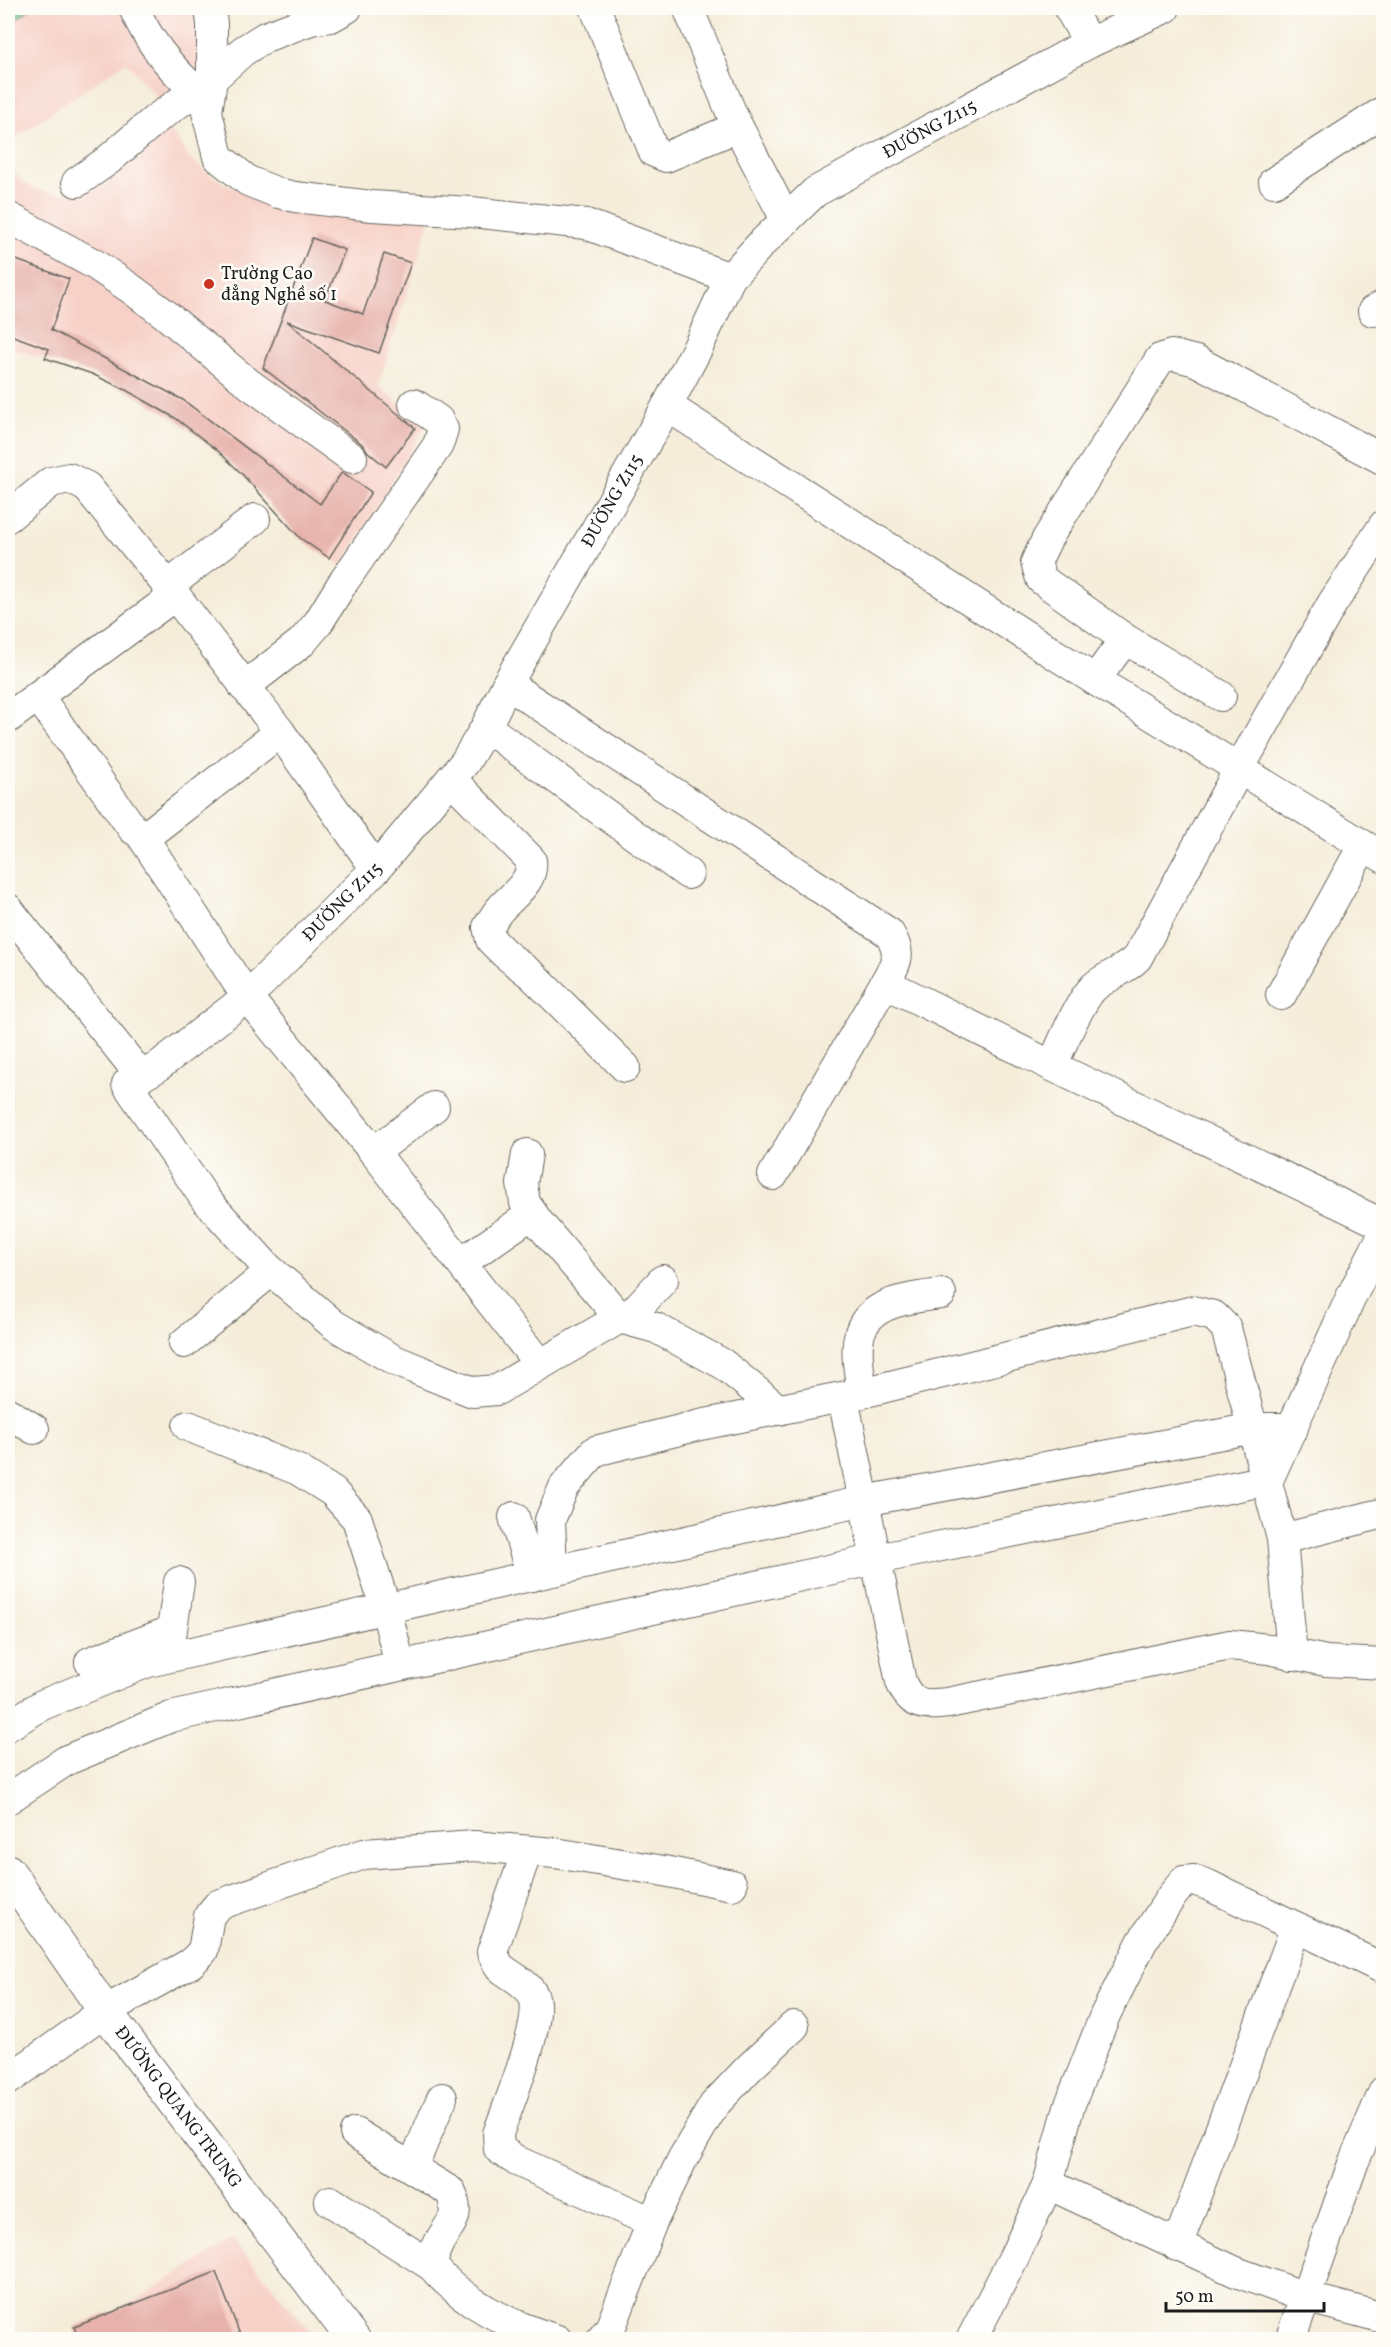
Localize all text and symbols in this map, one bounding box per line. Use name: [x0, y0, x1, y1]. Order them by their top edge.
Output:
street label: ĐƯỜNG Z115: [878, 94, 981, 165]
place label: Trường Cao đẳng Nghề số 1: [221, 262, 337, 308]
marker: Trường Cao đẳng Nghề số 1: [202, 277, 216, 291]
street label: ĐƯỜNG Z115: [576, 450, 649, 552]
street label: ĐƯỜNG Z115: [297, 857, 389, 948]
street label: ĐƯỜNG QUANG TRUNG: [108, 2021, 247, 2194]
scale bar: [1166, 2275, 1324, 2313]
text: 50 m: [1175, 2285, 1214, 2310]

